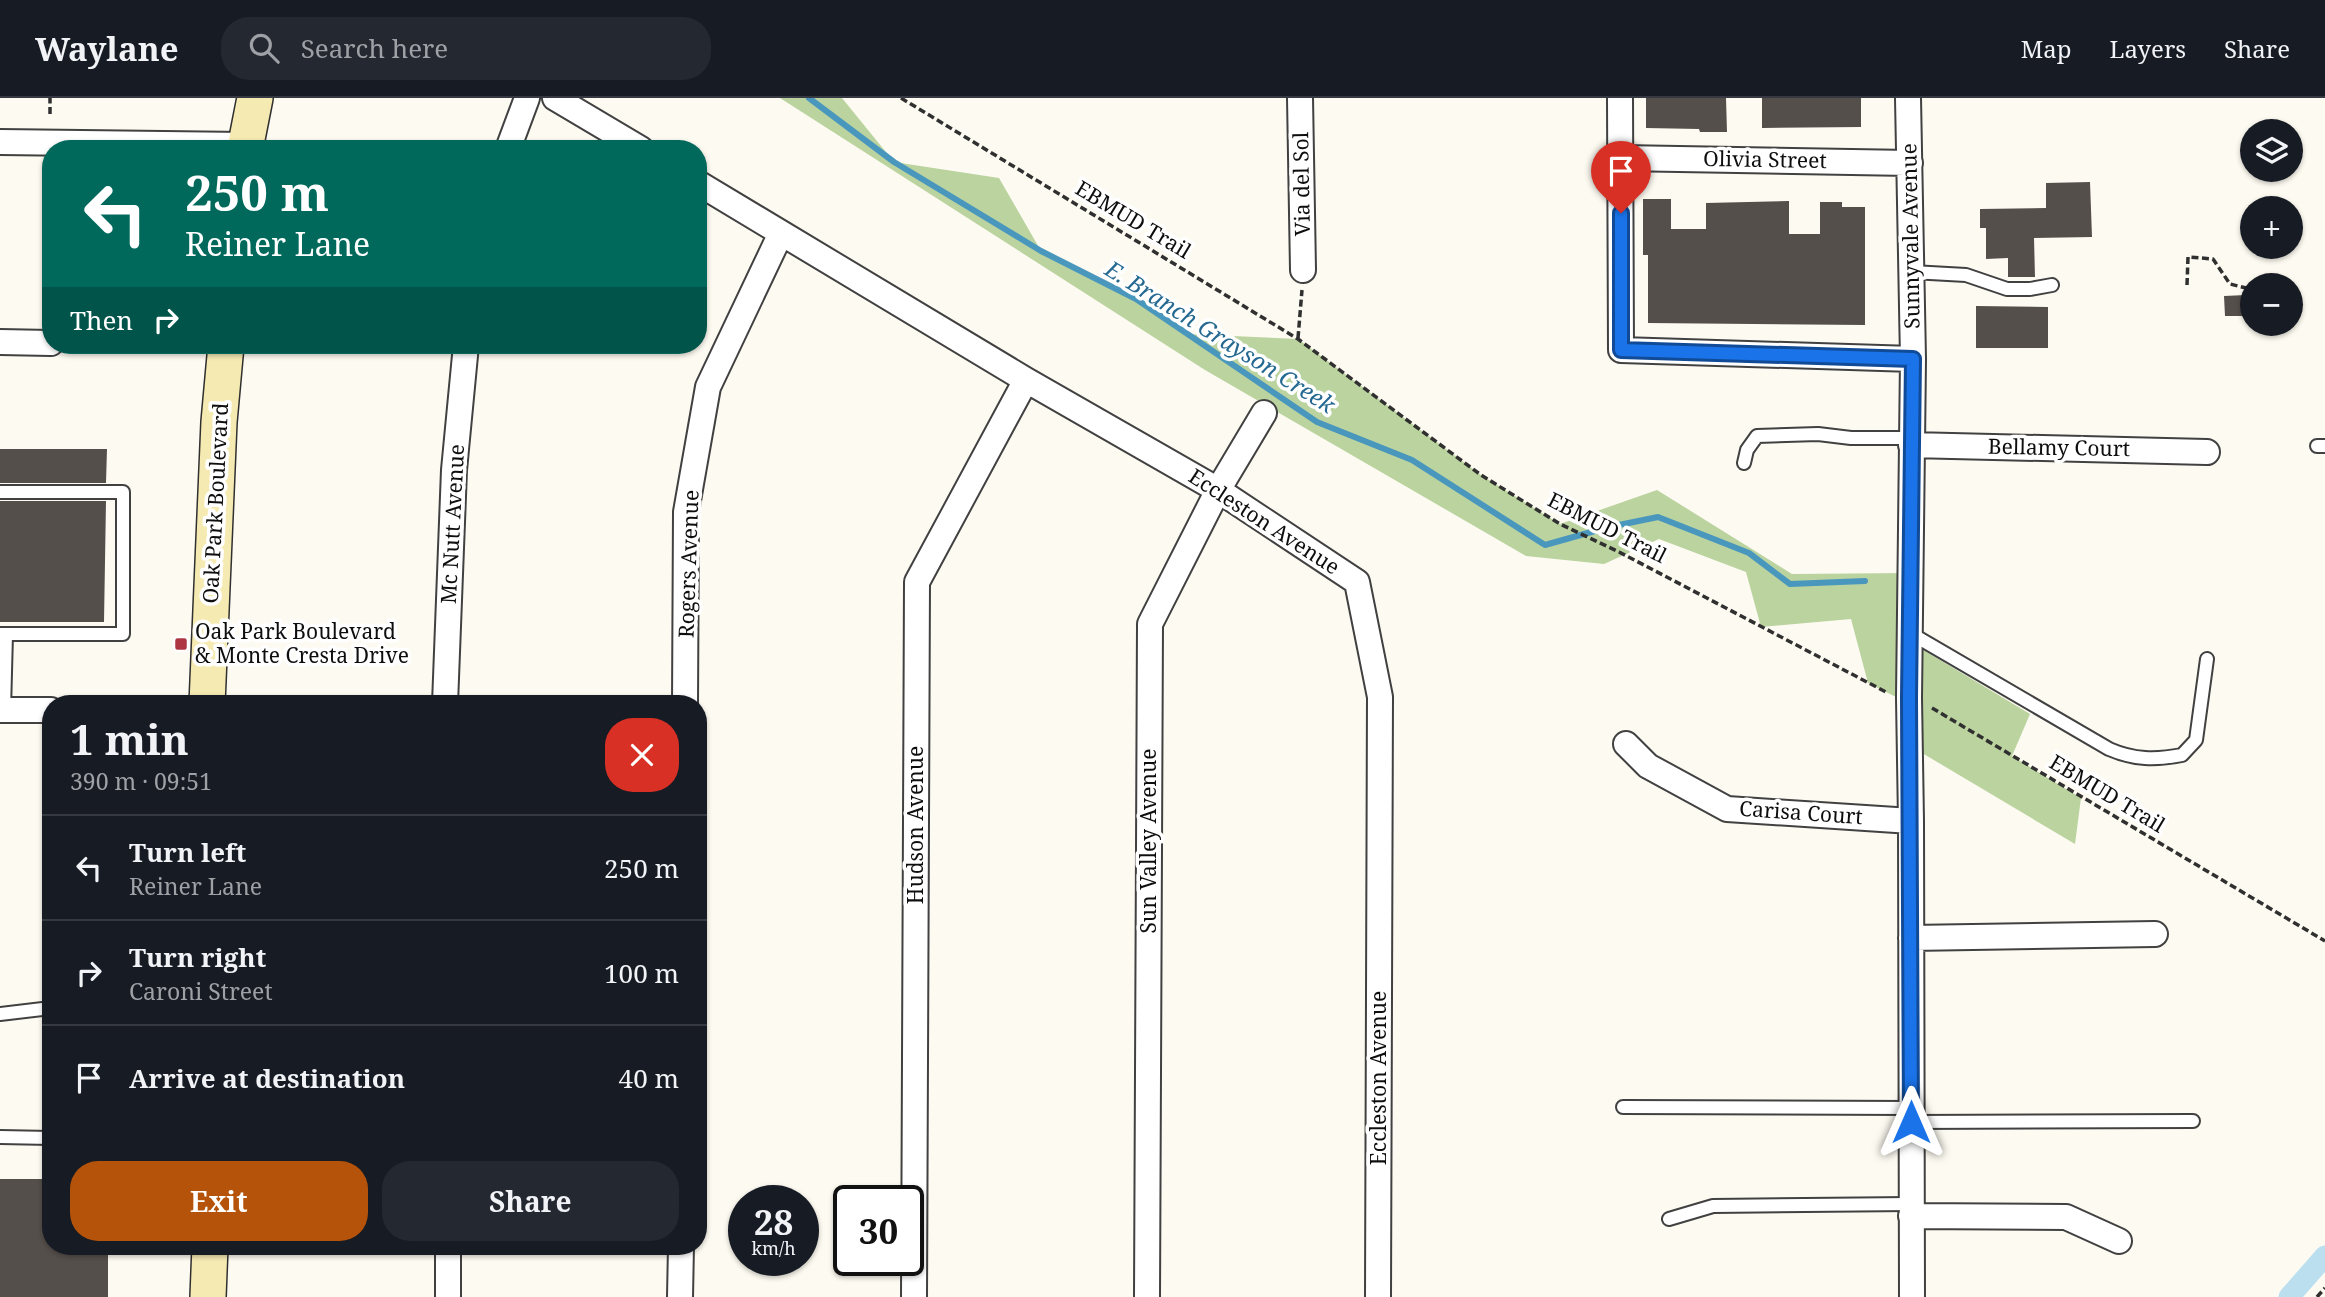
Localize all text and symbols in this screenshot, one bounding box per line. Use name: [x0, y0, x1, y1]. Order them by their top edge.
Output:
search box: [221, 17, 711, 80]
text: Waylane: [35, 26, 179, 71]
icon: search: [245, 29, 283, 67]
text: Search here: [301, 30, 448, 66]
text: Map: [2021, 32, 2072, 65]
text: Layers: [2110, 32, 2186, 65]
text: Share: [2224, 32, 2290, 65]
map controls: [2240, 119, 2303, 336]
button: layers: [2240, 119, 2303, 182]
street label: Via del Sol: [1286, 131, 1316, 236]
pin: [1591, 141, 1651, 213]
street label: Sunnyvale Avenue: [1894, 143, 1926, 329]
street label: Olivia Street: [1703, 144, 1827, 174]
icon: arrive: [1602, 152, 1640, 190]
text: 250 m: [185, 159, 329, 225]
icon: left: [70, 168, 161, 259]
street label: EBMUD Trail: [1071, 174, 1197, 265]
button: +: [2240, 196, 2303, 259]
text: Reiner Lane: [185, 222, 370, 265]
water label: E. Branch Grayson Creek: [1099, 252, 1342, 420]
button: −: [2240, 273, 2303, 336]
icon: right: [147, 301, 185, 339]
text: Then: [70, 302, 133, 338]
street label: Oak Park Boulevard: [196, 402, 234, 604]
street label: Bellamy Court: [1988, 432, 2130, 462]
street label: Mc Nutt Avenue: [434, 443, 470, 605]
street label: Eccleston Avenue: [1184, 462, 1345, 580]
street label: EBMUD Trail: [1543, 485, 1672, 569]
street label: Rogers Avenue: [671, 489, 705, 639]
place label: Oak Park Boulevard & Monte Cresta Drive: [195, 617, 409, 669]
marker: Oak Park Boulevard & Monte Cresta Drive: [173, 636, 189, 652]
text: 1 min: [70, 710, 189, 767]
button: close: [605, 718, 679, 792]
street label: Hudson Avenue: [901, 746, 929, 904]
street label: Sun Valley Avenue: [1134, 748, 1162, 934]
street label: EBMUD Trail: [2045, 748, 2171, 839]
text: 390 m · 09:51: [70, 765, 212, 797]
street label: Carisa Court: [1738, 794, 1864, 830]
text: Turn left: [129, 834, 246, 870]
icon: left: [70, 849, 108, 887]
text: 250 m: [604, 850, 679, 886]
text: Reiner Lane: [129, 870, 262, 902]
text: Turn right: [129, 939, 266, 975]
icon: right: [70, 954, 108, 992]
text: 100 m: [604, 955, 679, 991]
text: Caroni Street: [129, 975, 273, 1007]
street label: Eccleston Avenue: [1364, 991, 1392, 1165]
icon: arrive: [70, 1059, 108, 1097]
text: Arrive at destination: [129, 1060, 405, 1096]
text: 40 m: [619, 1060, 679, 1096]
position arrow: [1874, 1085, 1948, 1159]
button: Exit: [70, 1161, 368, 1241]
button: Share: [382, 1161, 679, 1241]
speed limit sign: 30: [833, 1185, 924, 1276]
text: 28: [754, 1198, 793, 1245]
text: km/h: [751, 1236, 796, 1260]

